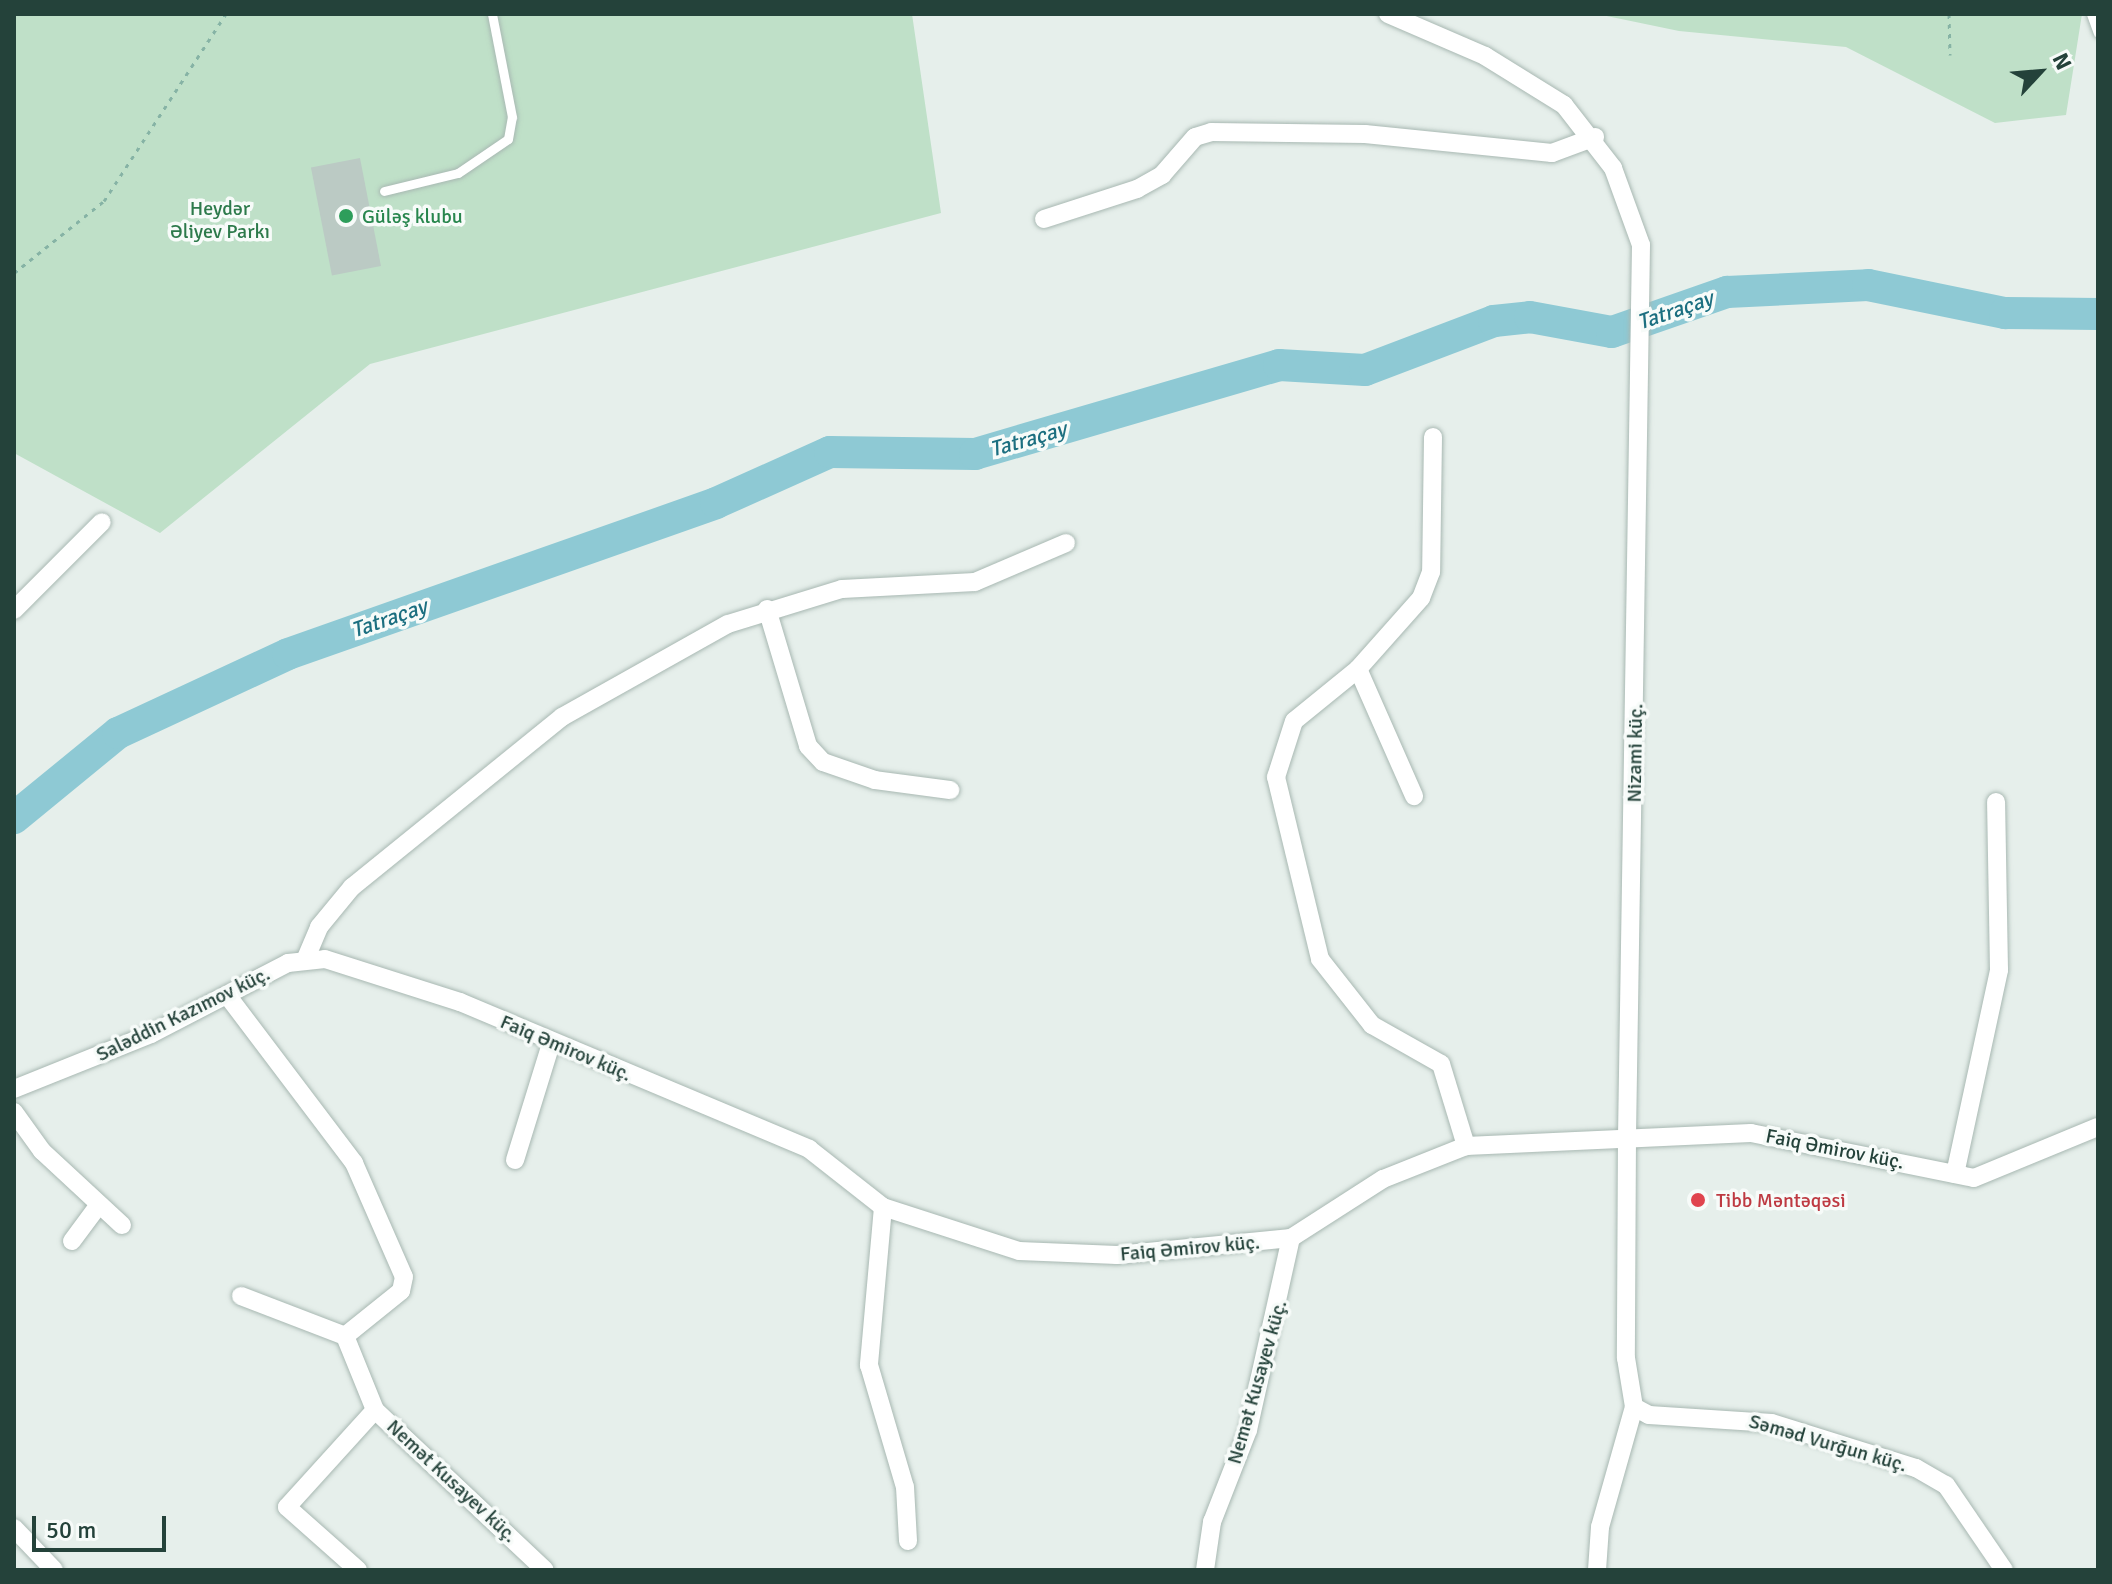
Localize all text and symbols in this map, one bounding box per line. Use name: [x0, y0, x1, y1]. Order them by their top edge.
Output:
north arrow: [2000, 32, 2080, 112]
text: N: [2047, 48, 2078, 74]
park label: Heydər Əliyev Parkı: [170, 197, 270, 244]
place label: Güləş klubu: [362, 204, 463, 228]
marker: Güləş klubu: [337, 207, 355, 225]
water label: Tatraçay: [1634, 285, 1716, 335]
water label: Tatraçay: [987, 416, 1069, 462]
water label: Tatraçay: [348, 593, 430, 643]
street label: Nizami küç.: [1622, 703, 1648, 803]
street label: Saləddin Kazımov küç.: [92, 961, 274, 1067]
street label: Faiq Əmirov küç.: [497, 1010, 635, 1086]
street label: Faiq Əmirov küç.: [1764, 1124, 1906, 1174]
place label: Tibb Məntəqəsi: [1716, 1188, 1846, 1212]
marker: Tibb Məntəqəsi: [1687, 1189, 1709, 1211]
street label: Faiq Əmirov küç.: [1119, 1230, 1261, 1266]
street label: Nemət Kusayev küç.: [1222, 1297, 1292, 1467]
street label: Səməd Vurğun küç.: [1746, 1409, 1910, 1477]
street label: Nemət Kusayev küç.: [382, 1414, 522, 1548]
scale bar: [36, 1500, 170, 1550]
text: 50 m: [46, 1515, 96, 1545]

